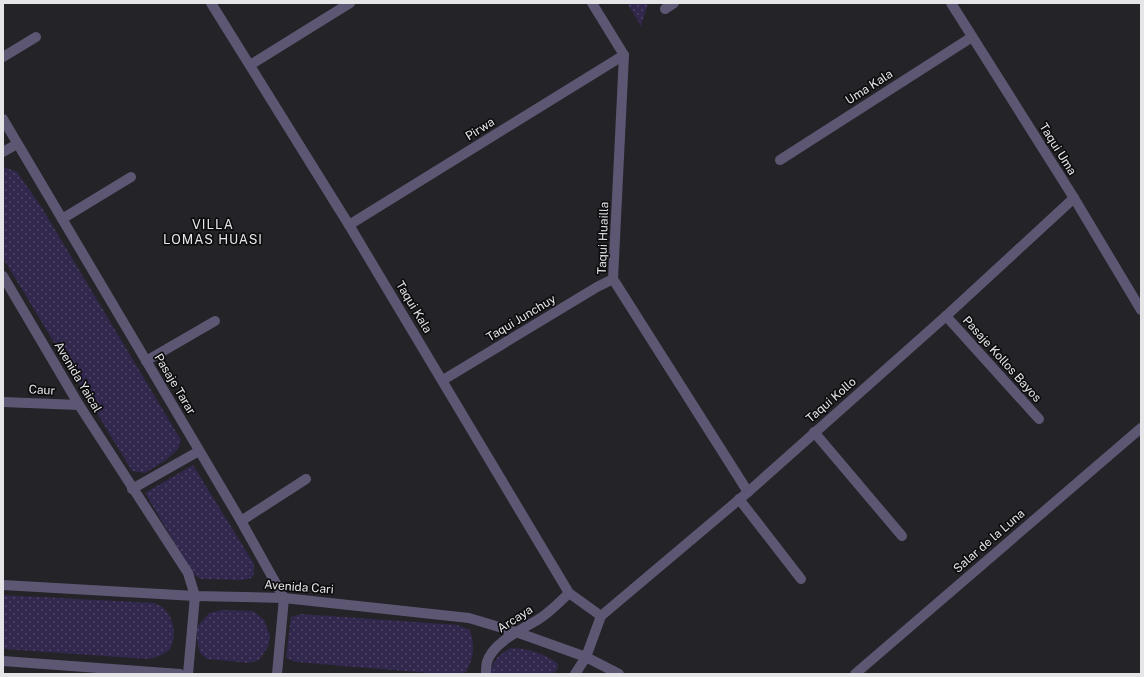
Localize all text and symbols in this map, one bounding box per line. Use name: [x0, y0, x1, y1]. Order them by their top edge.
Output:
street label: Uma Kala: [843, 67, 895, 107]
street label: Pirwa: [463, 115, 497, 143]
street label: Taqui Uma: [1037, 120, 1079, 178]
street label: Taqui Huailla: [595, 201, 611, 275]
district label: VILLA LOMAS HUASI: [163, 217, 263, 247]
street label: Taqui Kala: [393, 279, 435, 335]
street label: Taqui Junchuy: [484, 291, 559, 344]
street label: Pasaje Kollos Bayos: [960, 313, 1044, 405]
street label: Avenida Yaical: [51, 339, 105, 415]
street label: Pasaje Tarar: [151, 351, 199, 417]
street label: Taqui Kollo: [803, 374, 859, 425]
street label: Caur: [28, 382, 56, 398]
street label: Salar de la Luna: [951, 506, 1027, 576]
street label: Avenida Cari: [264, 578, 334, 596]
street label: Arcaya: [495, 603, 535, 635]

